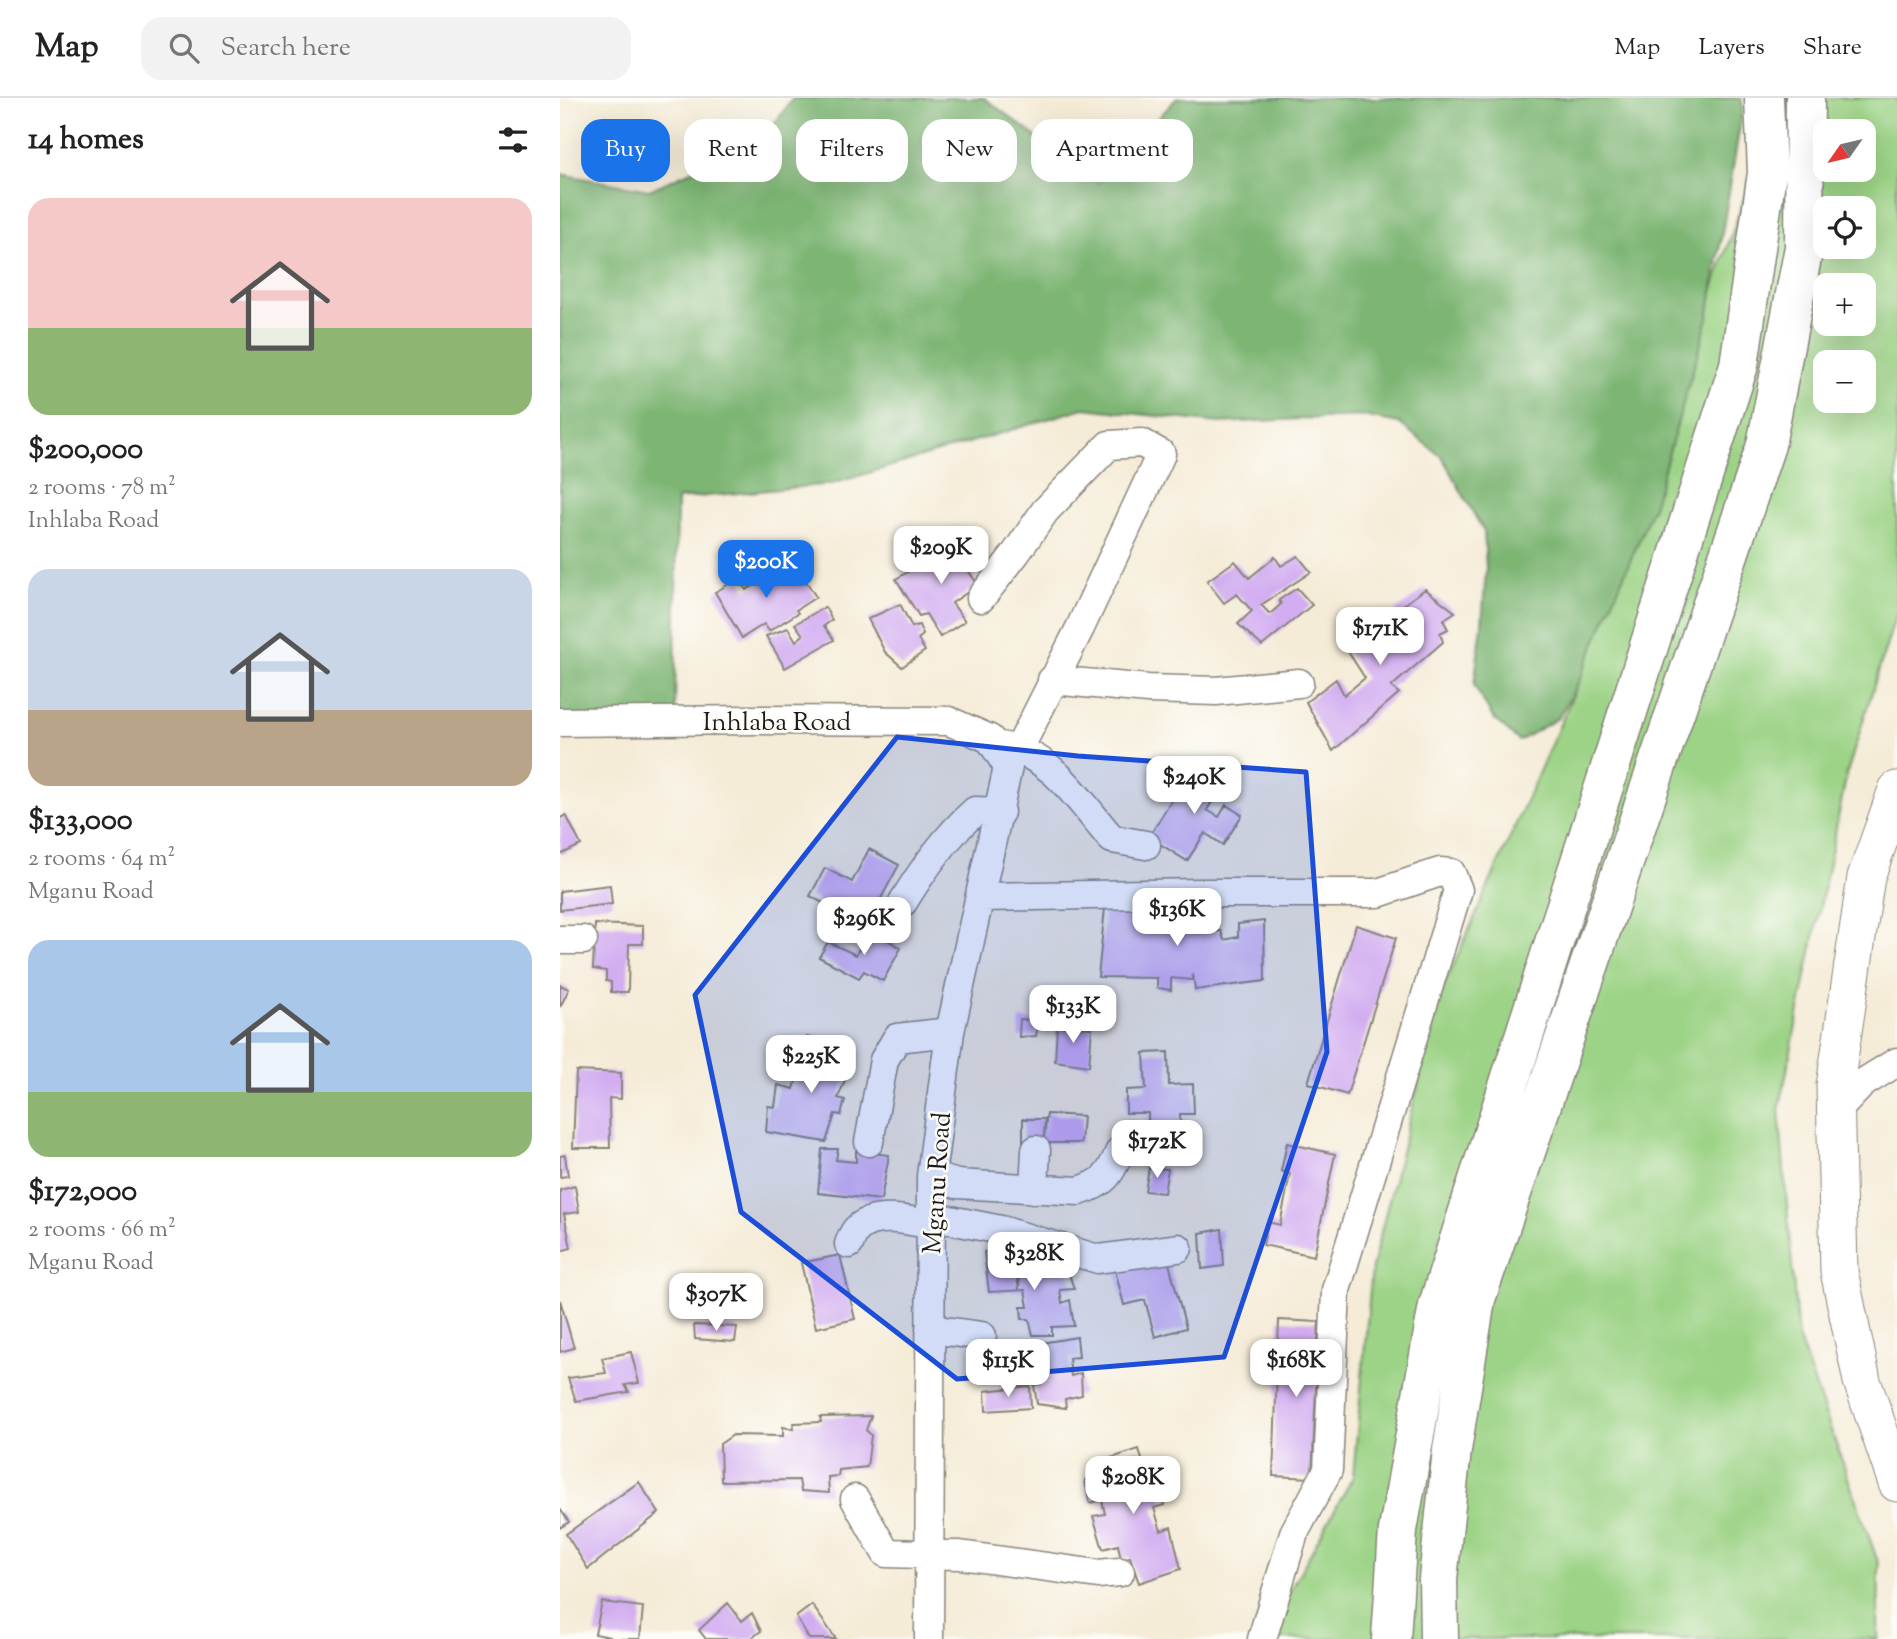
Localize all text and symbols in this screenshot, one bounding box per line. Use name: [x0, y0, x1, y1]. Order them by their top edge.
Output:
search box: [141, 17, 631, 80]
text: Map: [35, 24, 99, 72]
icon: search: [165, 29, 203, 67]
text: Search here: [221, 30, 351, 67]
text: Map: [1614, 31, 1660, 65]
text: Layers: [1698, 31, 1765, 65]
text: Share: [1803, 31, 1862, 65]
text: 14 homes: [28, 119, 144, 162]
chip: Buy: [581, 119, 670, 182]
chip: Rent: [684, 119, 782, 182]
chip: Filters: [796, 119, 908, 182]
chip: New: [922, 119, 1017, 182]
chip: Apartment: [1031, 119, 1193, 182]
north arrow: [1813, 119, 1876, 182]
map controls: [1813, 119, 1876, 413]
icon: filters: [494, 121, 532, 159]
button: locate: [1813, 196, 1876, 259]
icon: home: [217, 243, 343, 369]
button: +: [1813, 273, 1876, 336]
button: −: [1813, 350, 1876, 413]
text: $200,000: [28, 429, 143, 472]
text: 2 rooms · 78 m²: [28, 472, 176, 505]
text: Inhlaba Road: [28, 505, 159, 538]
pin: $209K: [892, 526, 990, 586]
text: $209K: [909, 532, 973, 565]
pin: $200K: [717, 540, 815, 600]
text: $200K: [734, 546, 798, 579]
pin: $171K: [1331, 608, 1429, 667]
text: $171K: [1352, 613, 1408, 646]
icon: home: [217, 614, 343, 740]
street label: Inhlaba Road: [703, 705, 851, 742]
pin: $240K: [1145, 756, 1243, 816]
text: $240K: [1162, 762, 1226, 795]
text: $133,000: [28, 800, 133, 843]
text: 2 rooms · 64 m²: [28, 843, 175, 876]
text: Mganu Road: [28, 876, 154, 909]
pin: $136K: [1128, 888, 1226, 948]
text: $136K: [1148, 894, 1206, 927]
pin: $296K: [815, 898, 913, 957]
text: $296K: [833, 903, 895, 936]
icon: home: [217, 985, 343, 1111]
pin: $133K: [1024, 986, 1122, 1045]
text: $133K: [1045, 991, 1101, 1024]
pin: $225K: [762, 1035, 860, 1095]
text: $225K: [782, 1041, 840, 1074]
street label: Mganu Road: [915, 1111, 962, 1255]
pin: $172K: [1108, 1121, 1206, 1180]
text: $172K: [1128, 1126, 1186, 1159]
text: $172,000: [28, 1171, 137, 1214]
text: 2 rooms · 66 m²: [28, 1214, 176, 1247]
pin: $328K: [985, 1232, 1083, 1292]
text: $328K: [1004, 1238, 1064, 1271]
text: Mganu Road: [28, 1247, 154, 1280]
pin: $307K: [667, 1274, 765, 1333]
text: $307K: [685, 1279, 747, 1312]
pin: $115K: [959, 1340, 1057, 1399]
pin: $168K: [1247, 1340, 1345, 1399]
text: $115K: [982, 1345, 1034, 1378]
text: $168K: [1266, 1345, 1326, 1378]
pin: $208K: [1084, 1456, 1182, 1516]
text: $208K: [1101, 1462, 1165, 1495]

